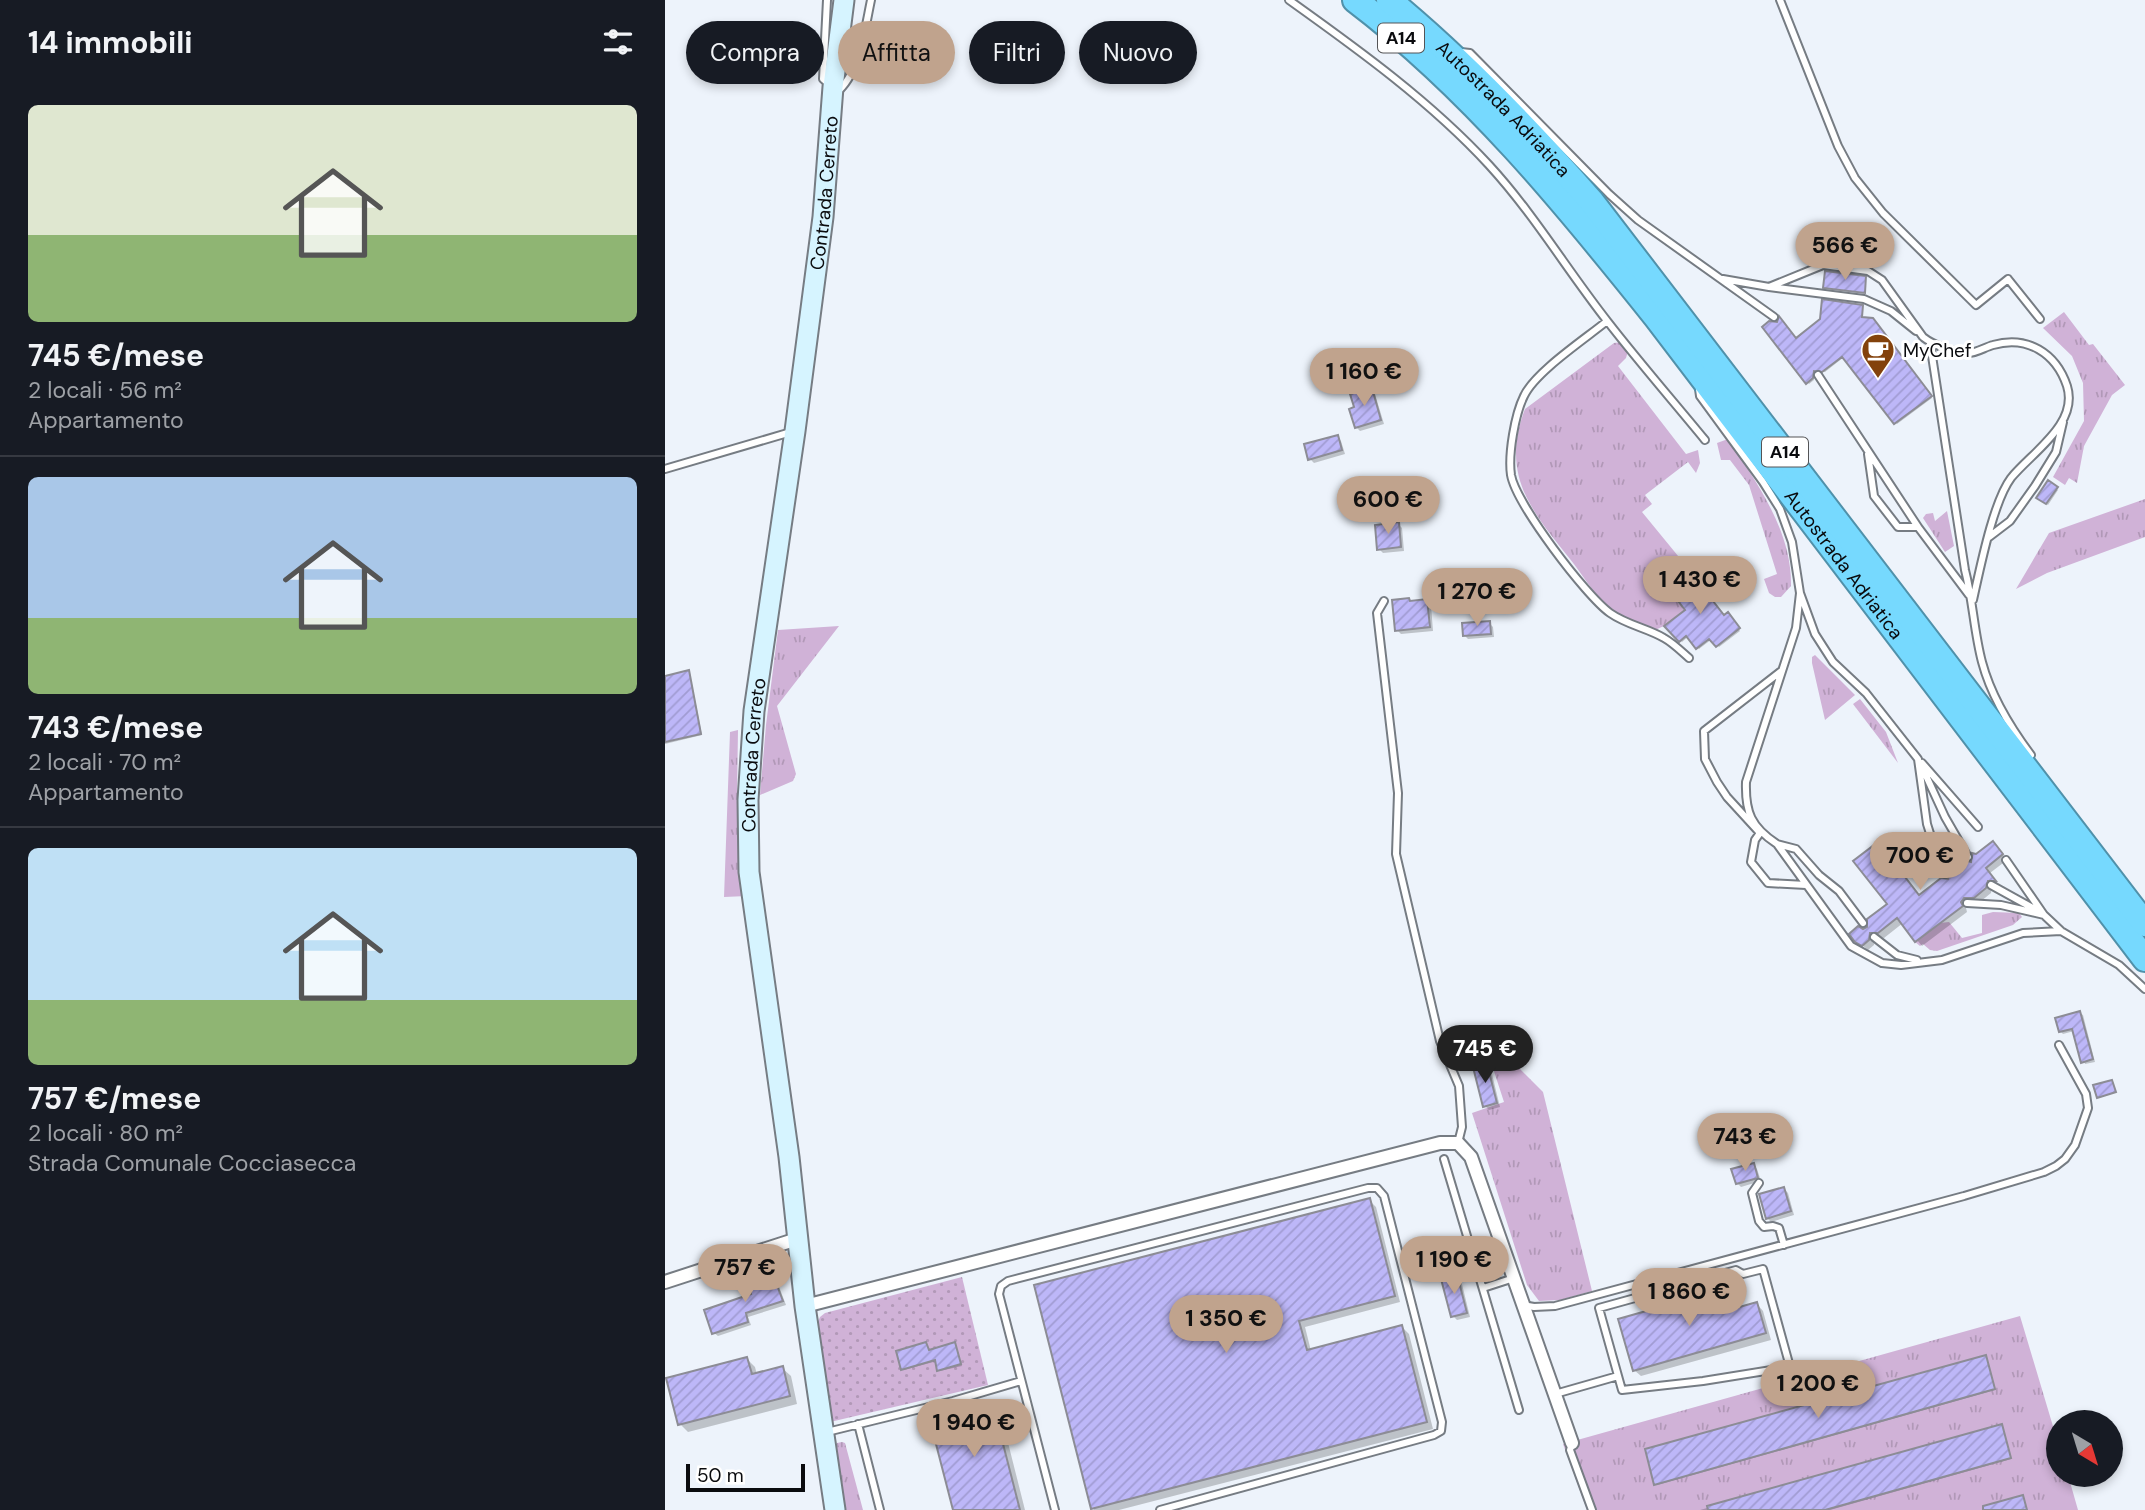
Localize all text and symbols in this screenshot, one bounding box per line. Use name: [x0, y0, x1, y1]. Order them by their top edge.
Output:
chip: Compra: [686, 21, 824, 84]
chip: Affitta: [838, 21, 955, 84]
chip: Filtri: [969, 21, 1065, 84]
chip: Nuovo: [1079, 21, 1197, 84]
text: 14 immobili: [28, 23, 193, 62]
icon: filters: [599, 23, 637, 61]
road number: A14: [1378, 24, 1424, 52]
street label: Autostrada Adriatica: [1431, 35, 1576, 182]
street label: Contrada Cerreto: [804, 115, 843, 272]
icon: home: [270, 150, 396, 276]
pin: 566 €: [1796, 222, 1894, 282]
text: 566 €: [1811, 230, 1879, 260]
cafe icon: MyChef: [1859, 331, 1897, 380]
text: 745 €/mese: [28, 336, 204, 375]
place label: MyChef: [1903, 338, 1971, 363]
pin: 1 160 €: [1299, 348, 1429, 408]
text: 1 160 €: [1326, 356, 1402, 386]
text: 2 locali · 56 m²: [28, 375, 182, 405]
text: Appartamento: [28, 405, 184, 435]
road number: A14: [1762, 438, 1808, 466]
pin: 600 €: [1339, 476, 1437, 536]
text: 600 €: [1353, 484, 1423, 514]
street label: Autostrada Adriatica: [1779, 484, 1909, 644]
icon: home: [270, 522, 396, 648]
pin: 1 430 €: [1635, 556, 1765, 616]
text: 1 430 €: [1659, 564, 1741, 594]
pin: 1 270 €: [1412, 568, 1542, 628]
text: 1 270 €: [1438, 576, 1516, 606]
street label: Contrada Cerreto: [735, 676, 771, 833]
text: 743 €/mese: [28, 708, 203, 747]
text: 2 locali · 70 m²: [28, 747, 181, 777]
text: Appartamento: [28, 777, 184, 807]
pin: 700 €: [1871, 832, 1969, 892]
text: 700 €: [1886, 840, 1954, 870]
icon: home: [270, 893, 396, 1019]
pin: 745 €: [1436, 1026, 1534, 1085]
text: 745 €: [1453, 1033, 1517, 1063]
text: 757 €/mese: [28, 1079, 201, 1118]
pin: 743 €: [1696, 1114, 1794, 1173]
text: 2 locali · 80 m²: [28, 1118, 183, 1148]
text: 743 €: [1713, 1121, 1777, 1151]
text: Strada Comunale Cocciasecca: [28, 1148, 356, 1178]
pin: 1 190 €: [1389, 1236, 1519, 1296]
pin: 757 €: [696, 1244, 794, 1304]
text: 1 190 €: [1416, 1244, 1492, 1274]
text: 757 €: [714, 1252, 776, 1282]
pin: 1 860 €: [1624, 1268, 1754, 1328]
text: 1 860 €: [1648, 1276, 1730, 1306]
pin: 1 350 €: [1161, 1296, 1291, 1355]
text: 1 350 €: [1185, 1303, 1267, 1333]
pin: 1 200 €: [1753, 1360, 1883, 1420]
text: 1 200 €: [1777, 1368, 1859, 1398]
pin: 1 940 €: [909, 1400, 1039, 1459]
text: 1 940 €: [932, 1407, 1016, 1437]
north arrow: [2046, 1410, 2123, 1488]
map controls: [2046, 1410, 2123, 1487]
scale bar: [686, 1461, 805, 1493]
text: 50 m: [697, 1463, 744, 1488]

